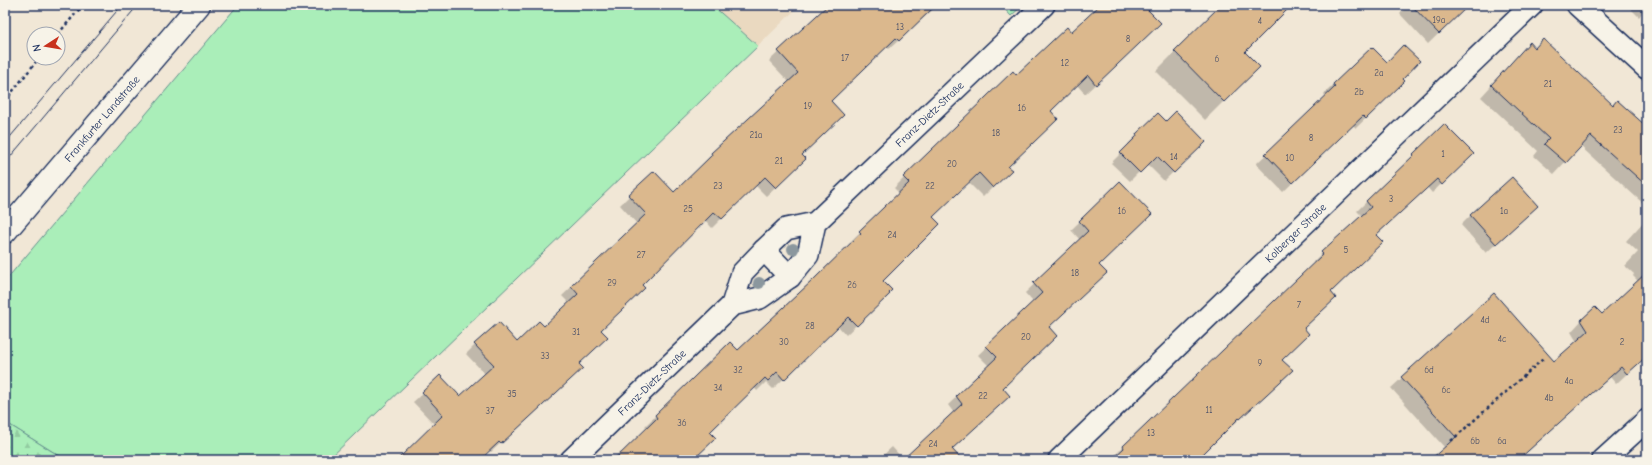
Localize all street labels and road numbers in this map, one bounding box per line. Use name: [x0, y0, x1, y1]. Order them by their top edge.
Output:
street label: Frankfurter Landstraße: [62, 73, 143, 165]
street label: Franz-Dietz-Straße: [893, 79, 967, 150]
street label: Kolberger Straße: [1263, 200, 1329, 265]
street label: Franz-Dietz-Straße: [615, 347, 689, 418]

